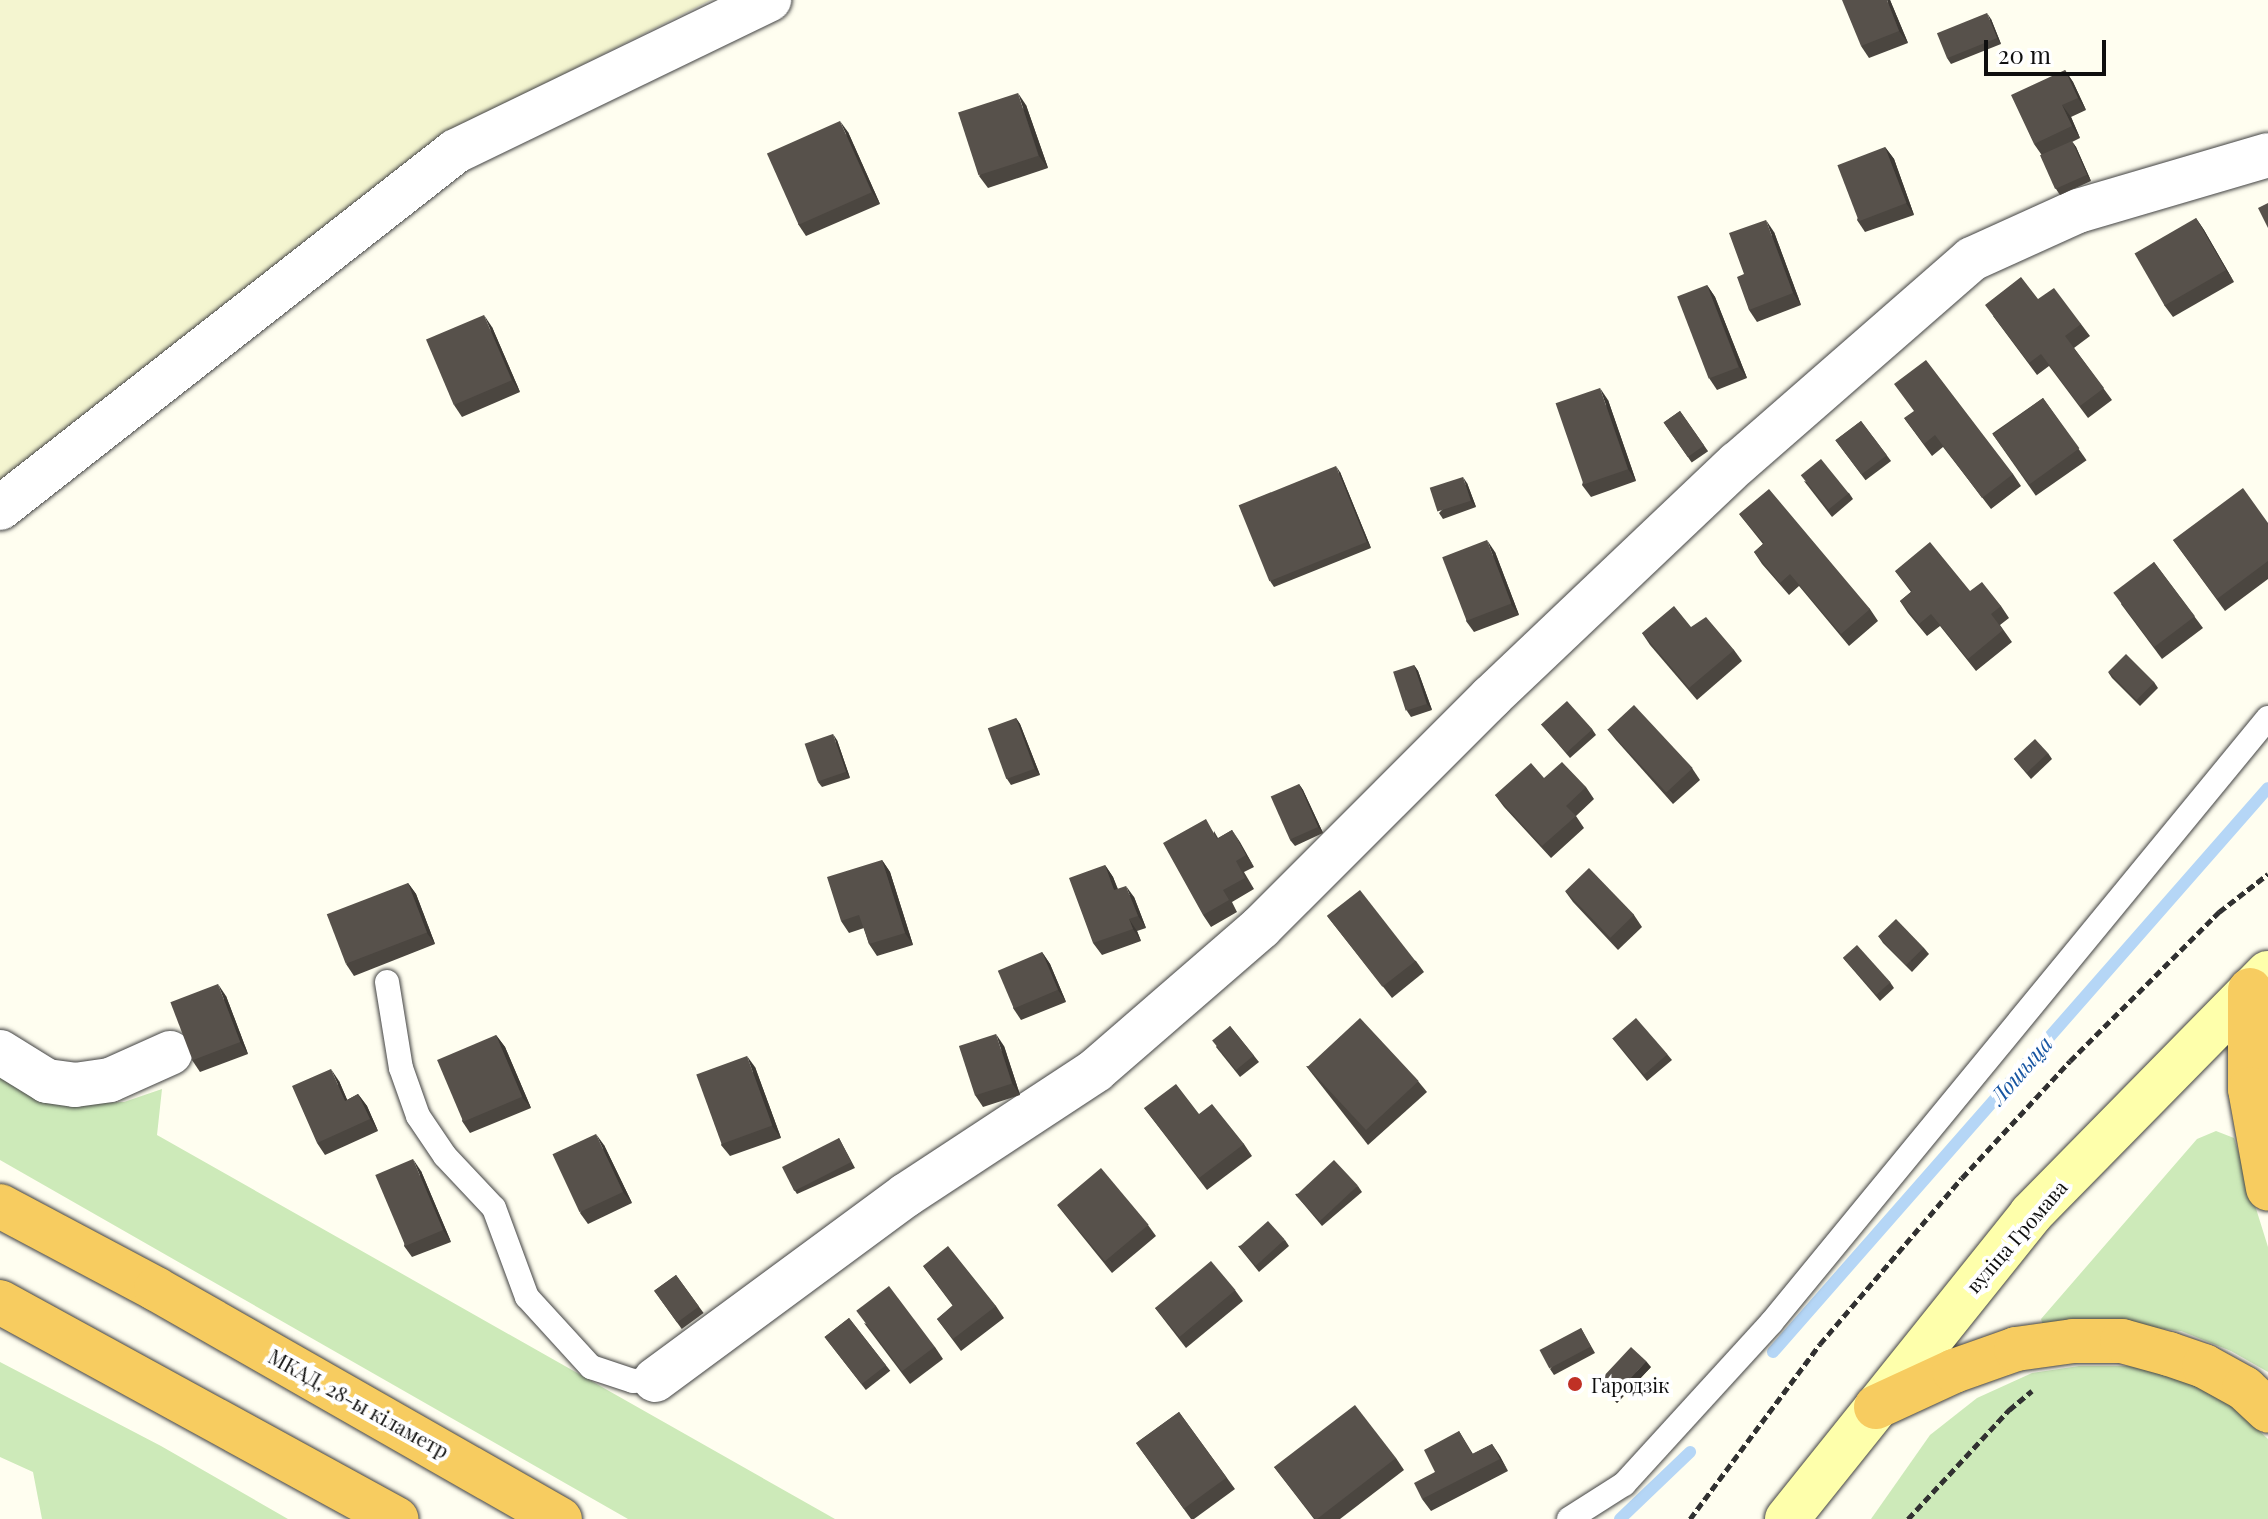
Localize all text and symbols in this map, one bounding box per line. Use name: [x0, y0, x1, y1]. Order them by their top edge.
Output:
scale bar: [1988, 24, 2110, 74]
text: 20 m: [1998, 38, 2051, 70]
water label: Лошыца: [1984, 1030, 2058, 1110]
street label: вуліца Громава: [1961, 1175, 2071, 1297]
street label: МКАД, 28-ы кіламетр: [265, 1344, 453, 1462]
place label: Гародзік: [1591, 1372, 1670, 1396]
marker: Гародзік: [1566, 1375, 1584, 1393]

